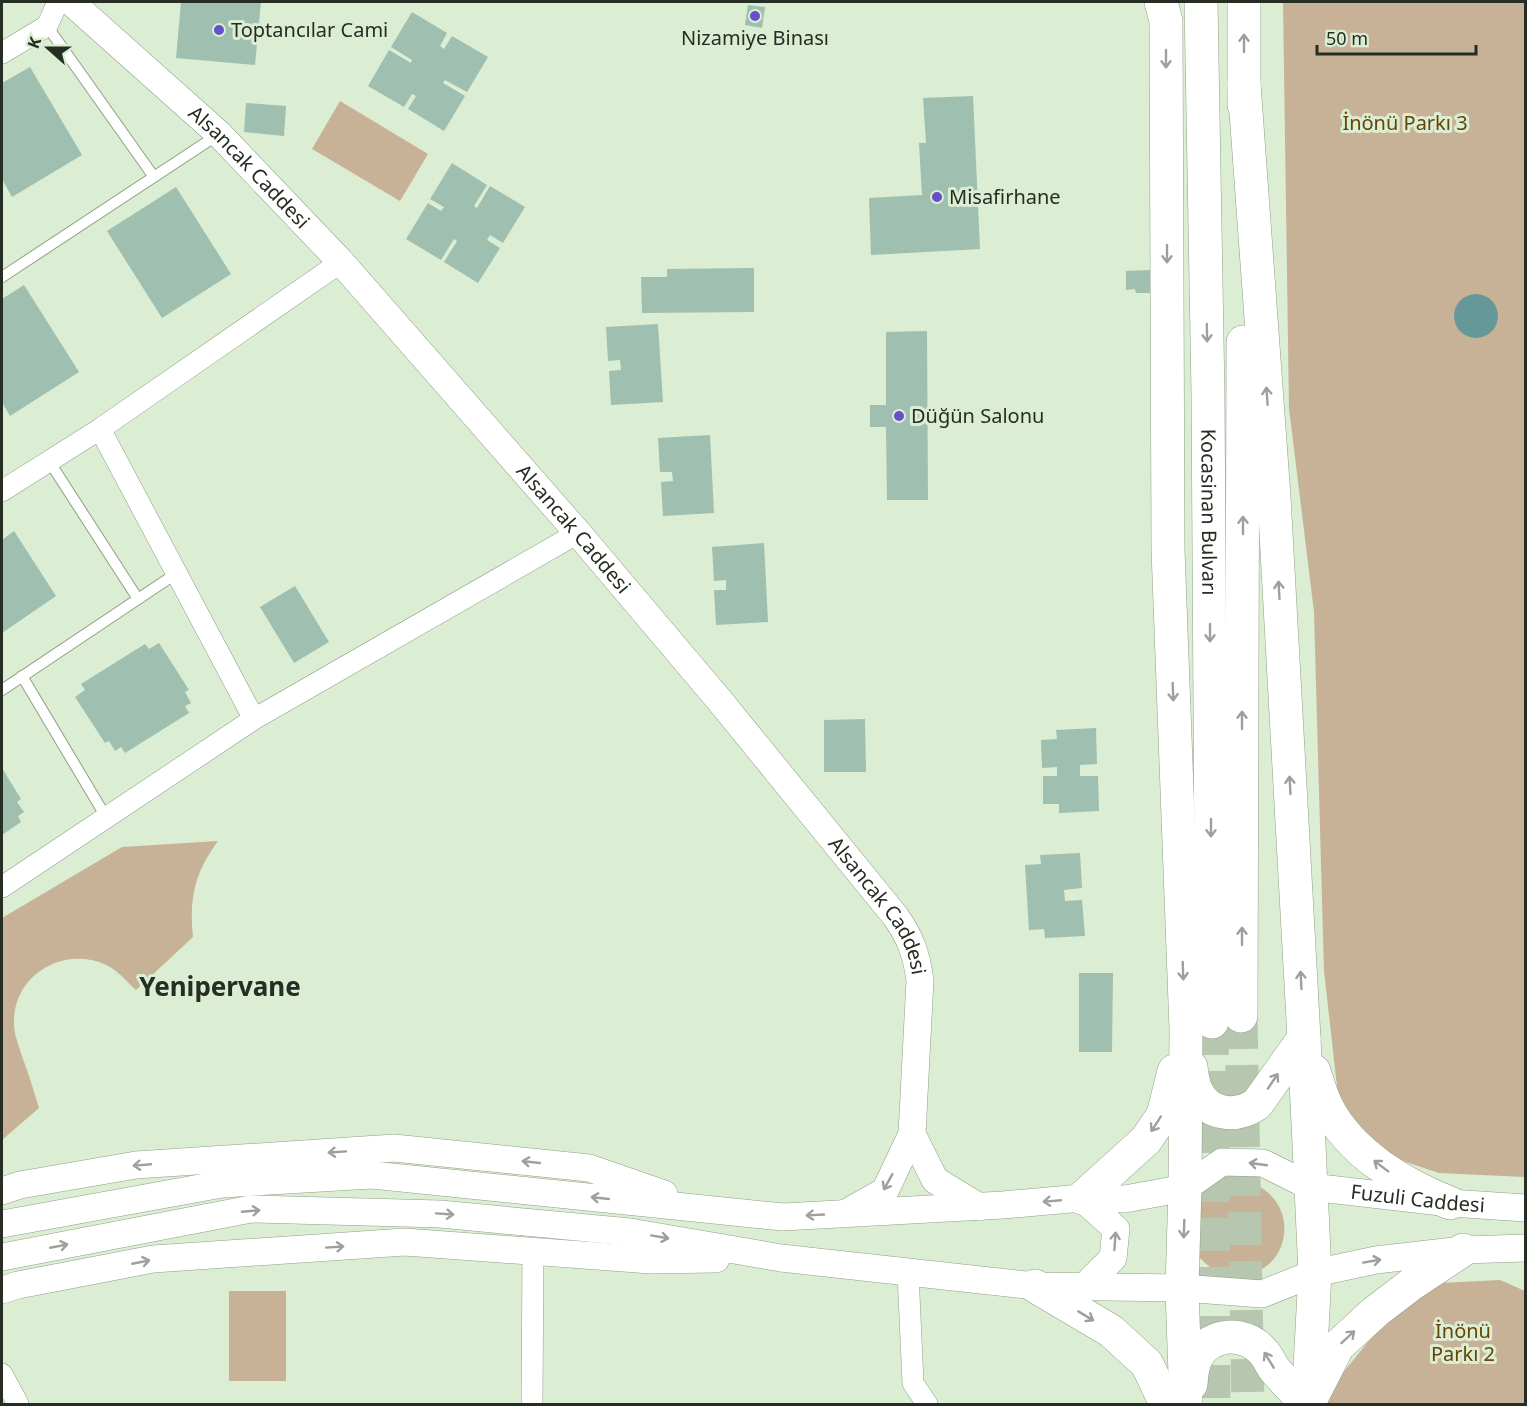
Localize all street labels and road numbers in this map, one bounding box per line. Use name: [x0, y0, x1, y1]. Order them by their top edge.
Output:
street label: Alsancak Caddesi: [183, 99, 316, 234]
street label: Kocasinan Bulvarı: [1195, 429, 1223, 595]
street label: Alsancak Caddesi: [511, 458, 637, 599]
street label: Alsancak Caddesi: [823, 831, 933, 977]
street label: Fuzuli Caddesi: [1349, 1178, 1486, 1218]

